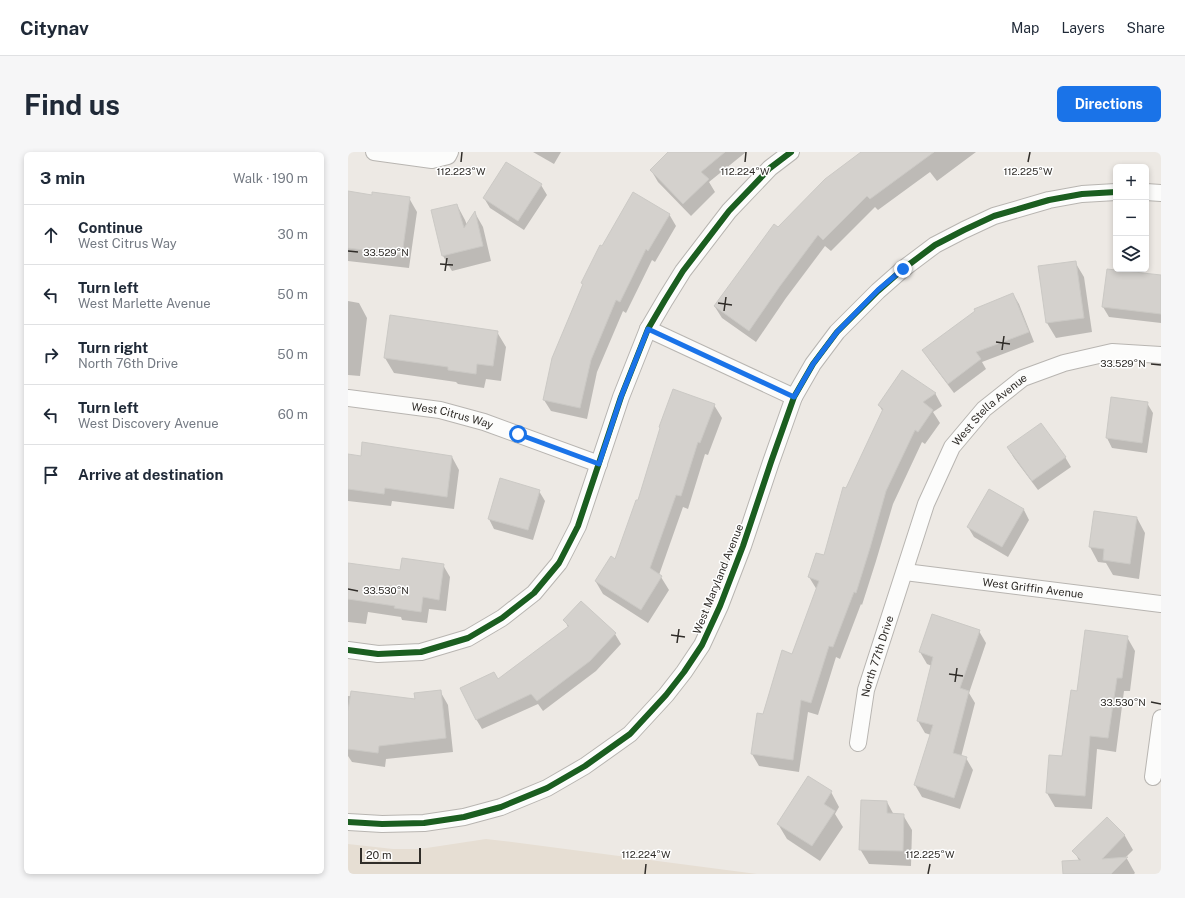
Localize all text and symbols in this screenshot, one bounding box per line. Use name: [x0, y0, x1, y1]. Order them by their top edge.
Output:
text: Citynav: [20, 17, 89, 39]
text: Map: [1011, 20, 1039, 36]
text: Layers: [1061, 20, 1105, 36]
text: Share: [1127, 20, 1165, 36]
button: Directions: [1057, 86, 1161, 122]
text: Find us: [24, 88, 120, 121]
map controls: [1113, 164, 1149, 272]
button: +: [1113, 164, 1149, 200]
text: 112.223°W: [437, 165, 486, 177]
text: 112.224°W: [721, 165, 770, 177]
text: 112.225°W: [1003, 165, 1053, 177]
text: 3 min: [40, 168, 85, 188]
text: Walk · 190 m: [233, 171, 308, 186]
button: −: [1113, 200, 1149, 236]
text: Continue: [78, 219, 143, 236]
icon: ahead: [40, 224, 62, 246]
text: 30 m: [278, 227, 308, 242]
text: West Citrus Way: [78, 236, 177, 251]
button: layers: [1113, 236, 1149, 272]
text: 33.529°N: [363, 246, 409, 258]
route end: [894, 260, 912, 278]
text: Turn left: [78, 279, 139, 296]
icon: left: [40, 284, 62, 306]
text: 50 m: [277, 287, 308, 302]
text: West Marlette Avenue: [78, 296, 211, 311]
text: Turn right: [78, 339, 148, 356]
icon: right: [40, 344, 62, 366]
text: 50 m: [277, 347, 308, 362]
text: North 76th Drive: [78, 356, 178, 371]
text: 33.529°N: [1100, 357, 1146, 369]
street label: West Stella Avenue: [950, 371, 1028, 448]
text: Turn left: [78, 399, 139, 416]
street label: West Citrus Way: [411, 400, 495, 431]
icon: left: [40, 404, 62, 426]
text: 60 m: [278, 407, 308, 422]
text: West Discovery Avenue: [78, 416, 219, 431]
route start: [509, 425, 527, 443]
icon: arrive: [40, 464, 62, 486]
text: Arrive at destination: [78, 466, 223, 483]
street label: West Maryland Avenue: [690, 522, 746, 636]
street label: West Griffin Avenue: [982, 576, 1084, 600]
text: 33.530°N: [363, 584, 409, 596]
street label: North 77th Drive: [859, 614, 896, 698]
text: 33.530°N: [1100, 696, 1146, 708]
scale bar: [360, 846, 421, 865]
text: 112.224°W: [622, 848, 671, 860]
text: 112.225°W: [905, 848, 955, 860]
text: 20 m: [366, 849, 391, 861]

